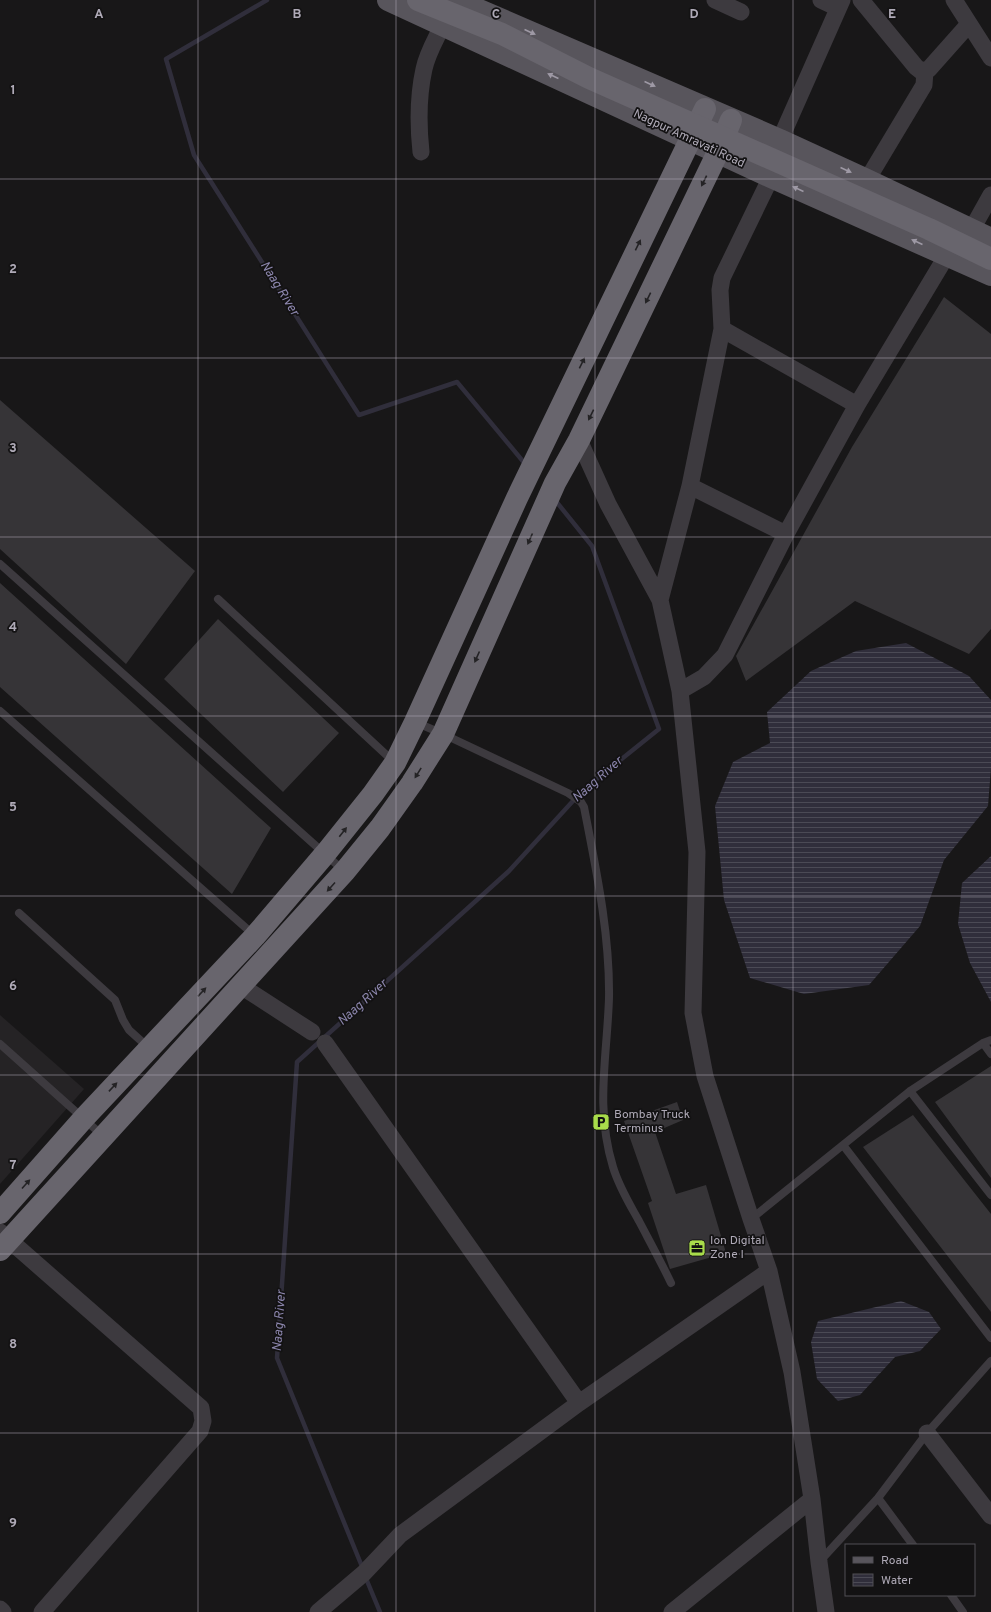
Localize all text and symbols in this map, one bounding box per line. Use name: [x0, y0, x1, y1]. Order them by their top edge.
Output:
text: A: [94, 7, 104, 23]
text: B: [293, 7, 302, 23]
text: C: [492, 7, 500, 23]
text: D: [689, 7, 699, 23]
text: E: [888, 7, 896, 23]
one-way arrow: [525, 30, 537, 36]
one-way arrow: [547, 73, 558, 79]
one-way arrow: [644, 82, 656, 88]
text: 1: [10, 83, 16, 99]
street label: Nagpur Amravati Road: [631, 106, 747, 172]
one-way arrow: [840, 167, 851, 173]
one-way arrow: [701, 175, 707, 187]
one-way arrow: [793, 186, 804, 192]
one-way arrow: [911, 238, 923, 245]
one-way arrow: [635, 240, 641, 251]
water label: Naag River: [256, 259, 303, 320]
text: 2: [9, 262, 17, 278]
one-way arrow: [644, 292, 651, 304]
one-way arrow: [579, 357, 585, 368]
one-way arrow: [588, 409, 594, 421]
text: 3: [9, 441, 17, 457]
one-way arrow: [527, 533, 533, 544]
text: 4: [9, 620, 17, 636]
one-way arrow: [474, 652, 480, 663]
water label: Naag River: [570, 753, 627, 806]
one-way arrow: [414, 768, 422, 778]
text: 5: [9, 800, 17, 816]
one-way arrow: [339, 826, 347, 837]
one-way arrow: [326, 882, 335, 892]
water label: Naag River: [335, 976, 392, 1029]
text: 6: [9, 979, 17, 995]
one-way arrow: [197, 988, 206, 997]
one-way arrow: [108, 1082, 118, 1092]
place label: Bombay Truck Terminus: [614, 1107, 690, 1137]
parking icon: Bombay Truck Terminus: [591, 1112, 611, 1132]
text: 7: [10, 1158, 17, 1174]
one-way arrow: [21, 1179, 30, 1189]
place label: Ion Digital Zone I: [710, 1233, 765, 1263]
office icon: Ion Digital Zone I: [687, 1238, 707, 1258]
water label: Naag River: [270, 1289, 290, 1352]
text: 8: [9, 1337, 17, 1353]
text: 9: [9, 1516, 17, 1532]
legend: [845, 1544, 975, 1596]
text: Road: [881, 1553, 909, 1569]
text: Water: [881, 1573, 913, 1589]

